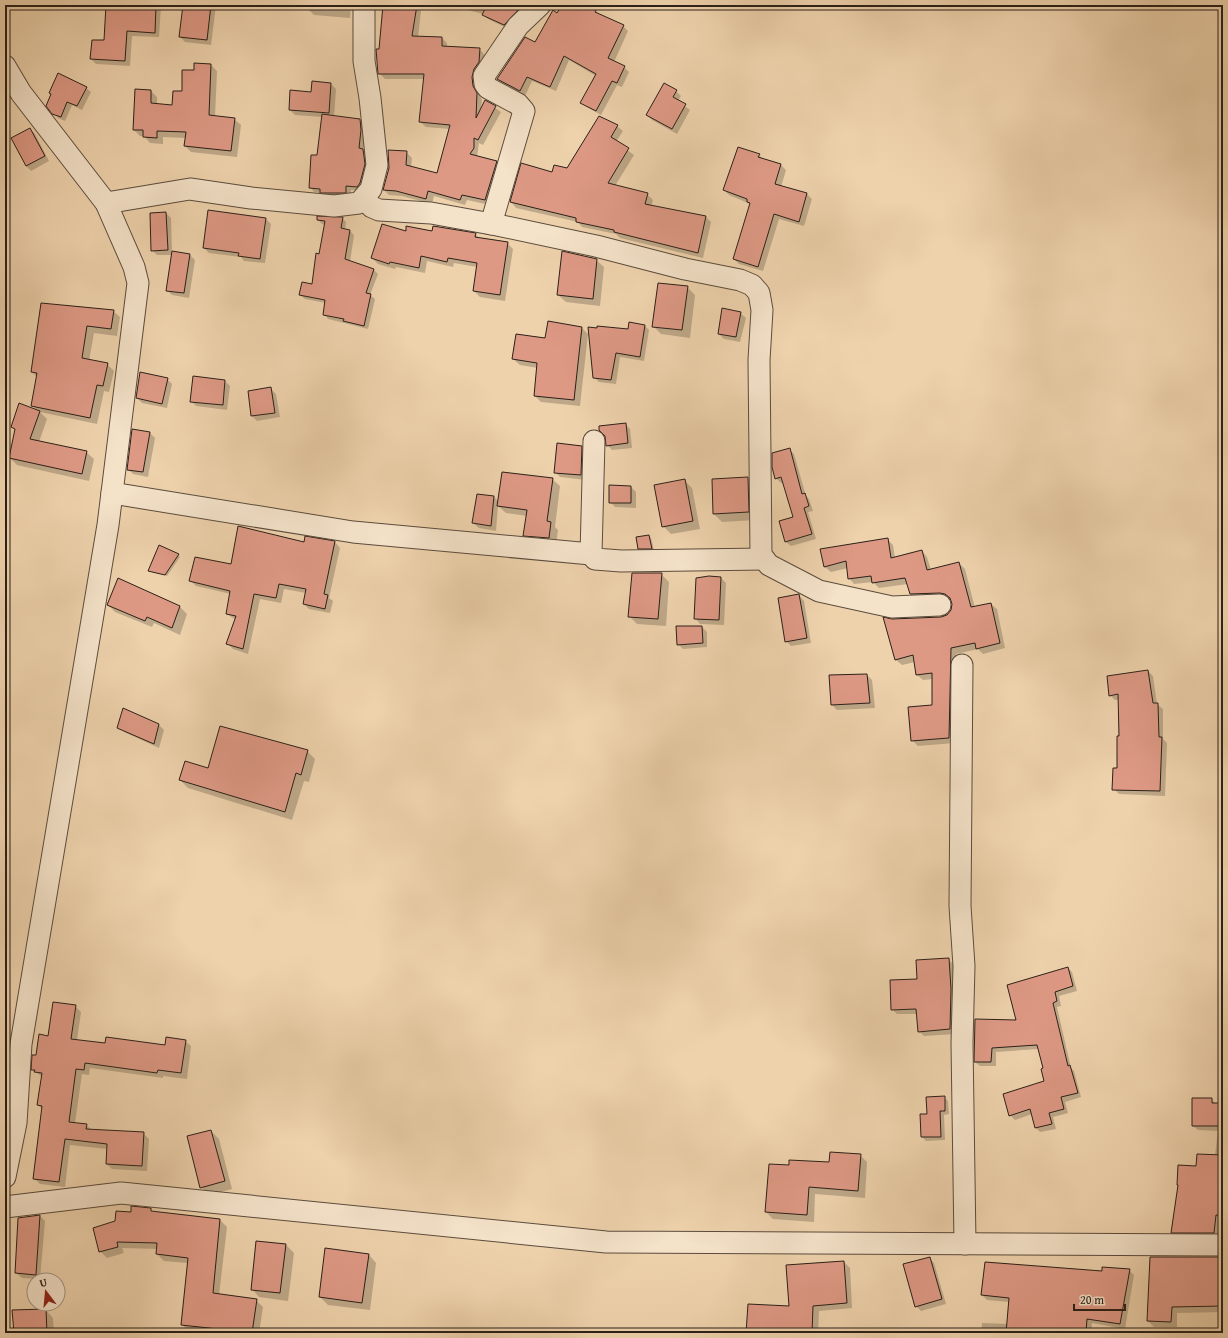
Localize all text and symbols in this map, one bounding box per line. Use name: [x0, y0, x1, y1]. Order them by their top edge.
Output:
north arrow: [26, 1272, 66, 1312]
text: U: [37, 1274, 50, 1291]
scale bar: [1074, 1286, 1125, 1312]
text: 20 m: [1080, 1291, 1104, 1308]

